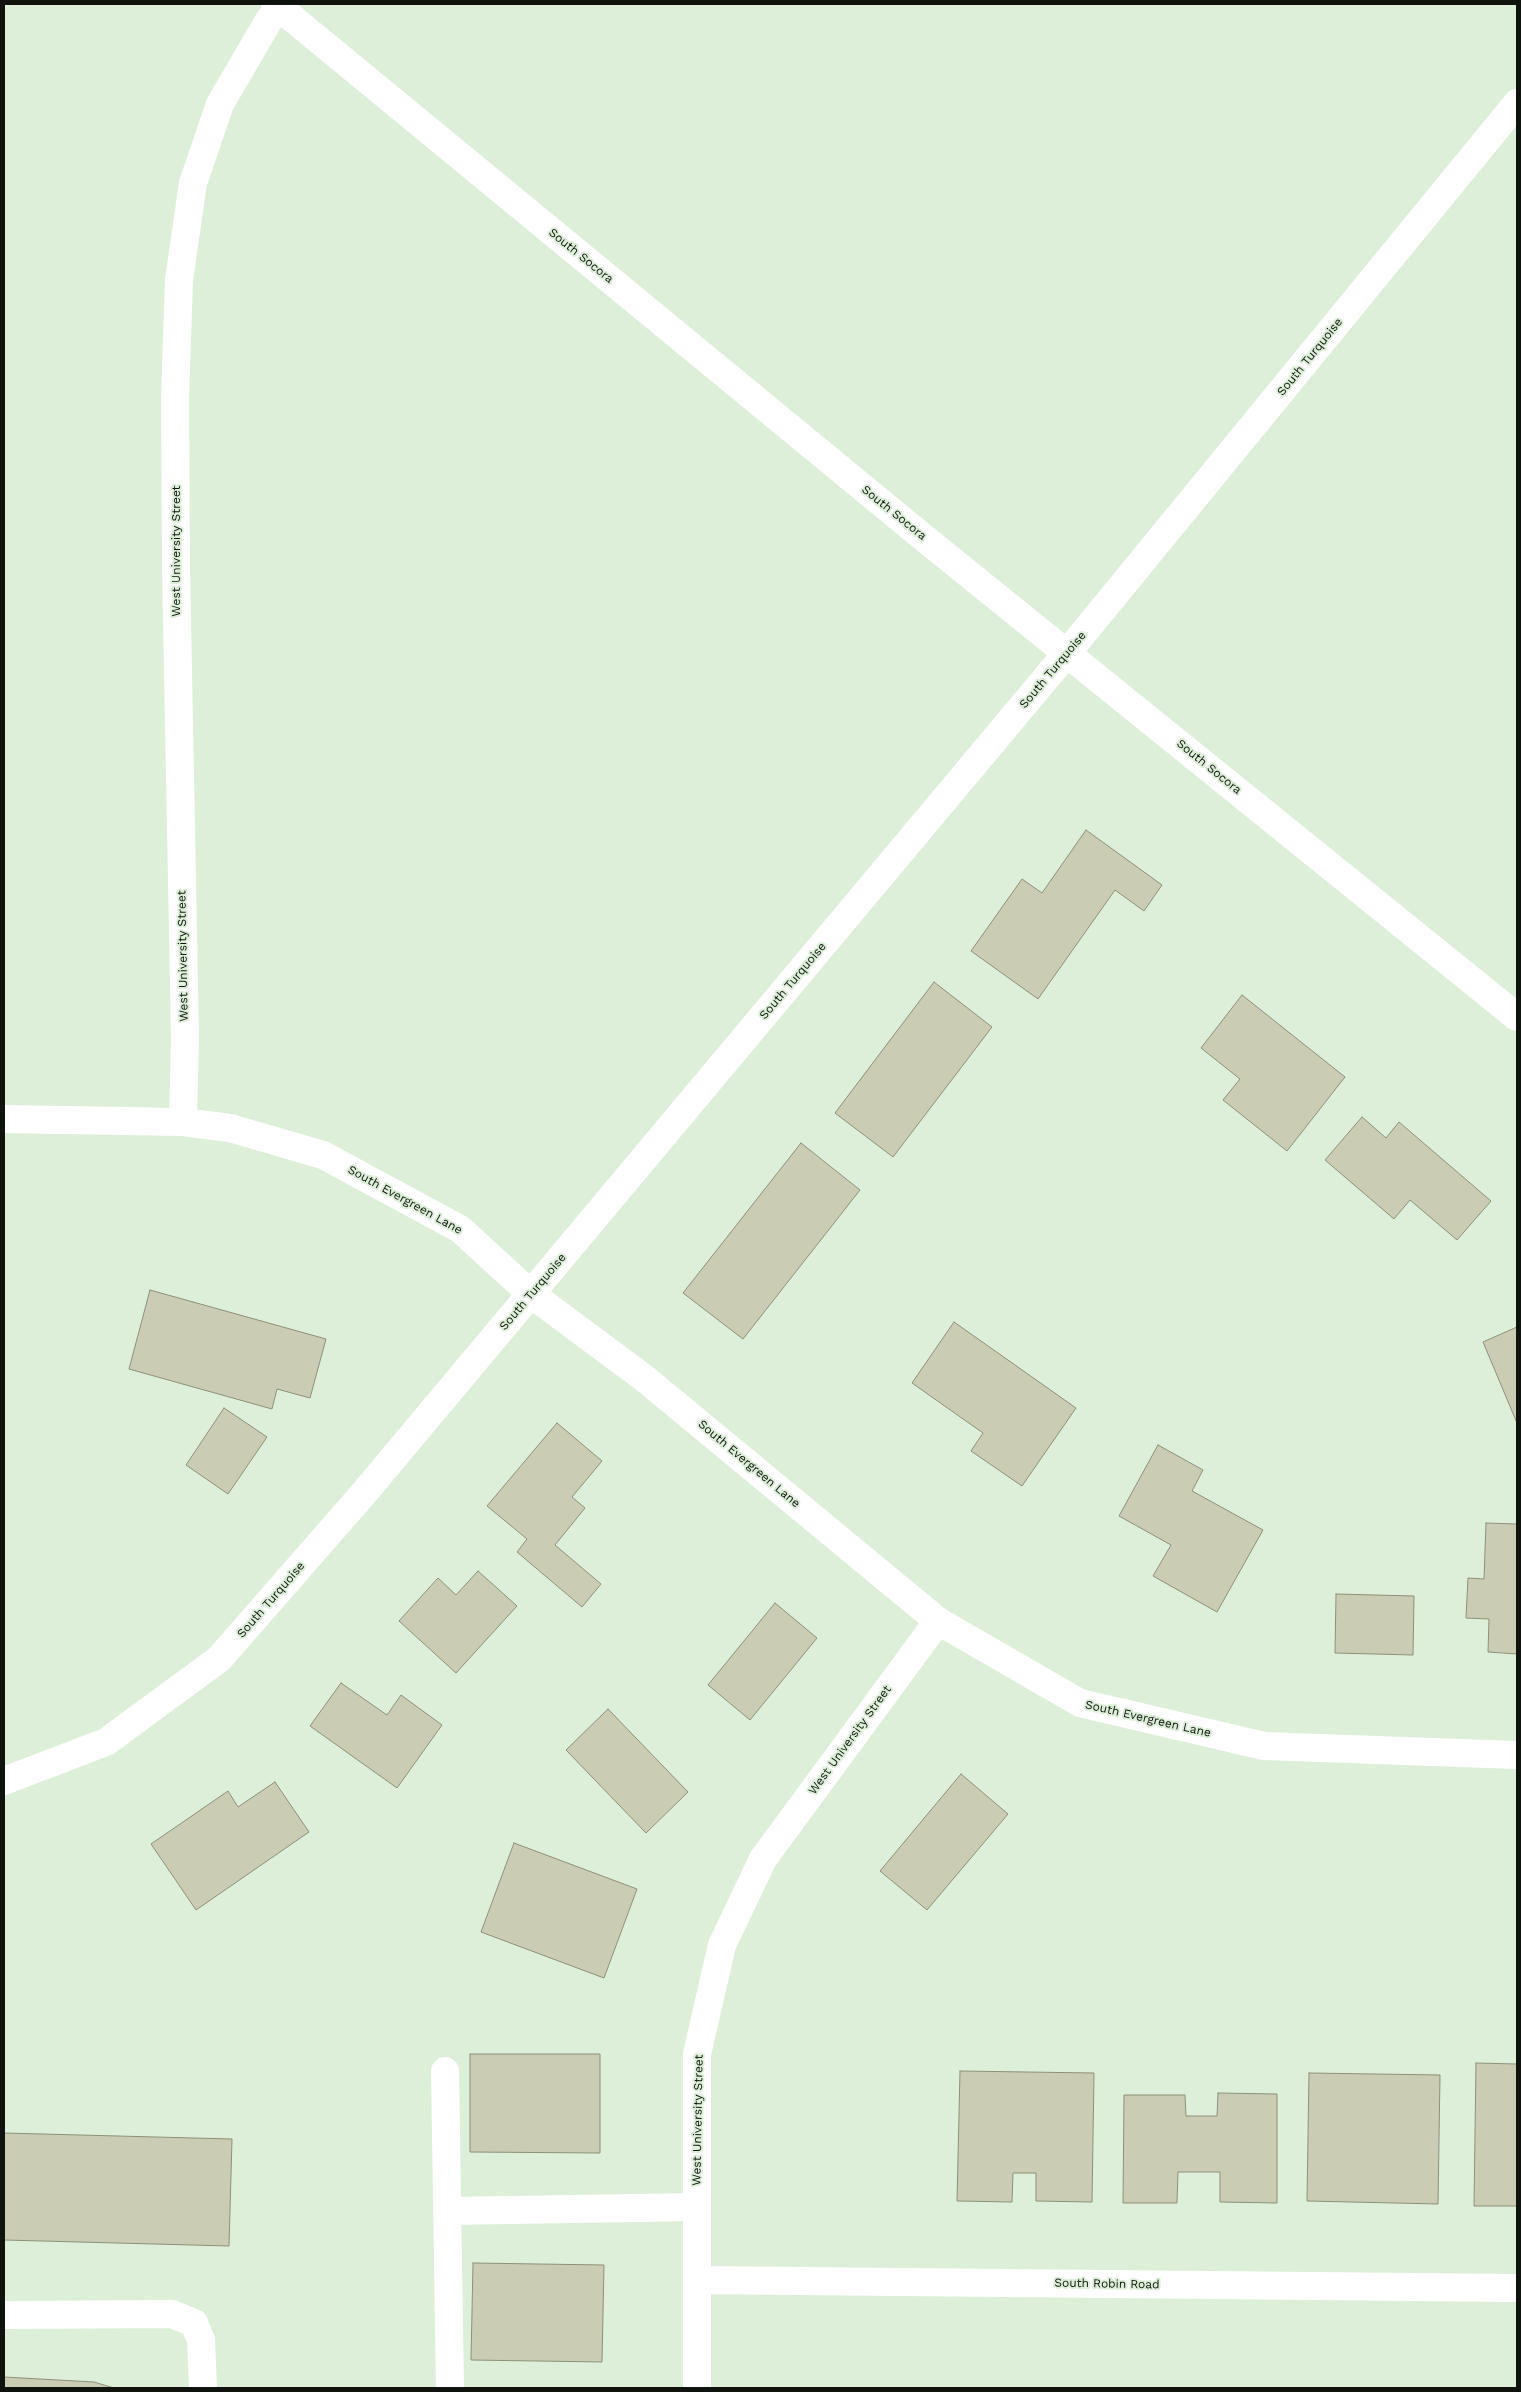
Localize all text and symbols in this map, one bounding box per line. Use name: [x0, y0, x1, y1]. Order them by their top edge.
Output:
street label: South Socora: [546, 225, 616, 287]
street label: South Turquoise: [1274, 315, 1346, 399]
street label: South Socora: [859, 482, 929, 544]
street label: West University Street: [169, 485, 183, 617]
street label: South Turquoise: [1017, 629, 1089, 711]
street label: South Socora: [1174, 736, 1244, 798]
street label: West University Street: [175, 890, 191, 1022]
street label: South Turquoise: [757, 940, 829, 1022]
street label: South Evergreen Lane: [345, 1163, 465, 1237]
street label: South Turquoise: [497, 1251, 569, 1333]
street label: South Evergreen Lane: [695, 1417, 803, 1511]
street label: South Turquoise: [234, 1559, 308, 1641]
street label: West University Street: [806, 1683, 894, 1797]
street label: South Evergreen Lane: [1084, 1698, 1212, 1740]
street label: West University Street: [690, 2054, 706, 2186]
street label: South Robin Road: [1054, 2276, 1160, 2292]

